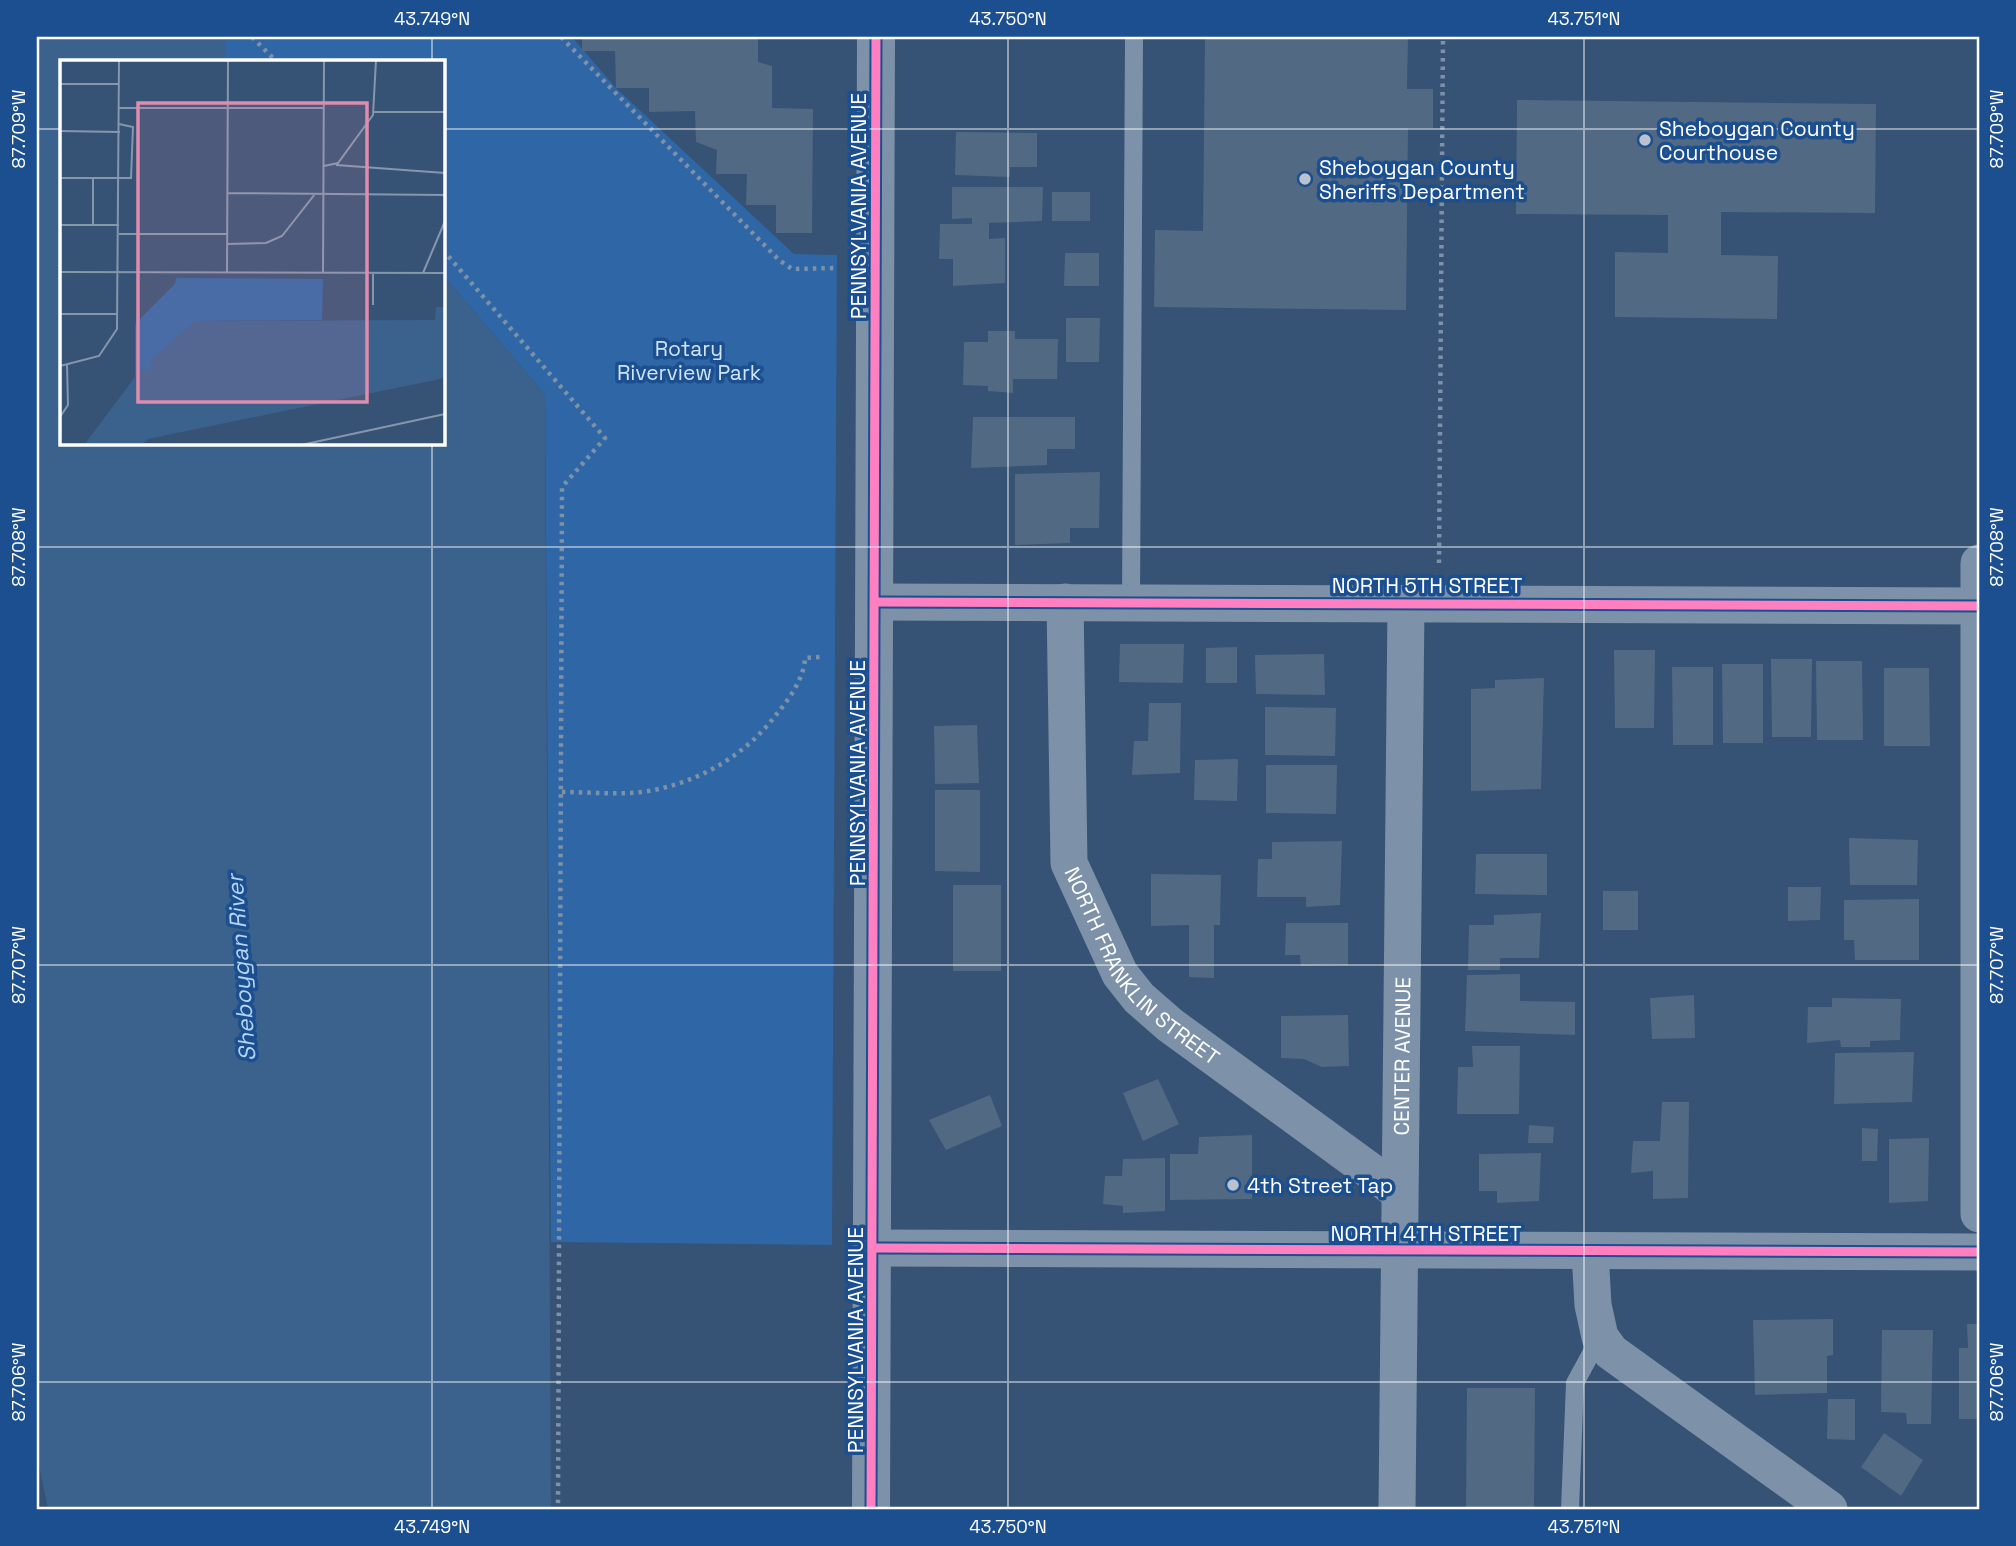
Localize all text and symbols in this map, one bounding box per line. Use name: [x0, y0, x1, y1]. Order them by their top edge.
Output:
text: 43.749°N: [394, 7, 470, 30]
text: 43.750°N: [969, 7, 1047, 30]
text: 43.751°N: [1547, 7, 1621, 30]
inset map: [60, 60, 444, 444]
text: 87.709°W: [7, 89, 30, 169]
text: 87.709°W: [1985, 89, 2008, 169]
street label: PENNSYLVANIA AVENUE: [845, 93, 872, 319]
place label: Sheboygan County Courthouse: [1659, 115, 1855, 166]
marker: Sheboygan County Courthouse: [1637, 132, 1653, 148]
place label: Sheboygan County Sheriffs Department: [1319, 154, 1525, 205]
marker: Sheboygan County Sheriffs Department: [1297, 171, 1313, 187]
park label: Rotary Riverview Park: [617, 335, 761, 386]
text: 87.708°W: [7, 507, 30, 587]
text: 87.708°W: [1985, 507, 2008, 587]
street label: NORTH 5TH STREET: [1332, 572, 1522, 599]
street label: PENNSYLVANIA AVENUE: [844, 660, 871, 886]
street label: NORTH FRANKLIN STREET: [1059, 862, 1225, 1070]
water label: Sheboygan River: [219, 871, 262, 1062]
text: 87.707°W: [7, 926, 30, 1004]
text: 87.707°W: [1985, 926, 2008, 1004]
street label: CENTER AVENUE: [1387, 977, 1416, 1135]
place label: 4th Street Tap: [1247, 1172, 1393, 1199]
marker: 4th Street Tap: [1225, 1177, 1241, 1193]
street label: NORTH 4TH STREET: [1330, 1220, 1522, 1247]
street label: PENNSYLVANIA AVENUE: [842, 1227, 869, 1453]
text: 87.706°W: [7, 1342, 30, 1422]
text: 87.706°W: [1985, 1342, 2008, 1422]
text: 43.749°N: [394, 1515, 470, 1538]
text: 43.750°N: [969, 1515, 1047, 1538]
text: 43.751°N: [1547, 1515, 1621, 1538]

